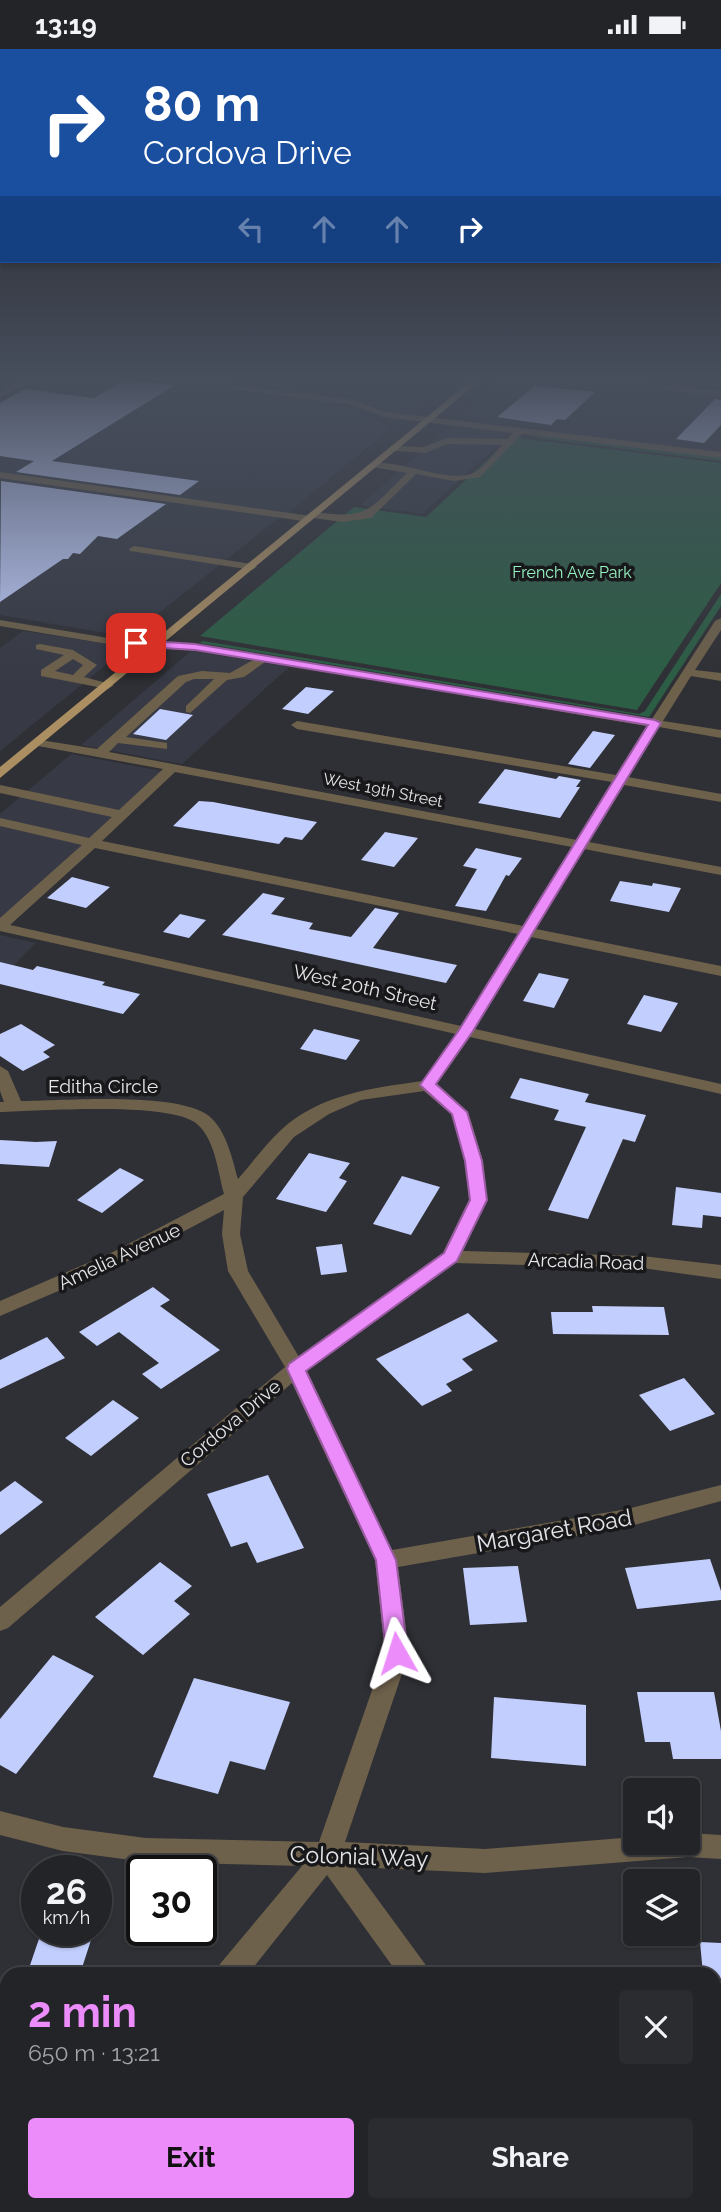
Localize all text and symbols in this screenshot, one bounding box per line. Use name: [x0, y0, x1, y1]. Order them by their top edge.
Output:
text: 13:19: [35, 10, 97, 40]
text: 80 m: [143, 75, 260, 132]
icon: right: [28, 77, 119, 168]
text: Cordova Drive: [143, 134, 352, 171]
icon: left: [232, 210, 270, 248]
icon: ahead: [305, 210, 343, 248]
icon: ahead: [378, 210, 416, 248]
icon: right: [451, 210, 489, 248]
park label: French Ave Park: [512, 563, 632, 582]
pin: [106, 613, 166, 673]
icon: arrive: [117, 624, 155, 662]
street label: West 19th Street: [322, 769, 445, 811]
street label: West 20th Street: [291, 960, 440, 1014]
street label: Editha Circle: [48, 1075, 158, 1097]
street label: Amelia Avenue: [55, 1218, 183, 1294]
street label: Arcadia Road: [527, 1248, 645, 1274]
street label: Cordova Drive: [175, 1375, 285, 1471]
street label: Margaret Road: [474, 1503, 634, 1557]
position arrow: [360, 1616, 434, 1690]
map controls: [623, 1778, 700, 1946]
button: sound: [623, 1778, 700, 1855]
street label: Colonial Way: [289, 1840, 429, 1872]
speed limit sign: 30: [126, 1855, 217, 1946]
button: layers: [623, 1869, 700, 1946]
text: 26: [46, 1871, 87, 1912]
text: km/h: [43, 1907, 90, 1928]
text: 2 min: [28, 1988, 137, 2037]
button: close: [619, 1990, 693, 2064]
text: 650 m · 13:21: [28, 2039, 160, 2066]
button: Exit: [28, 2118, 354, 2198]
button: Share: [368, 2118, 693, 2198]

